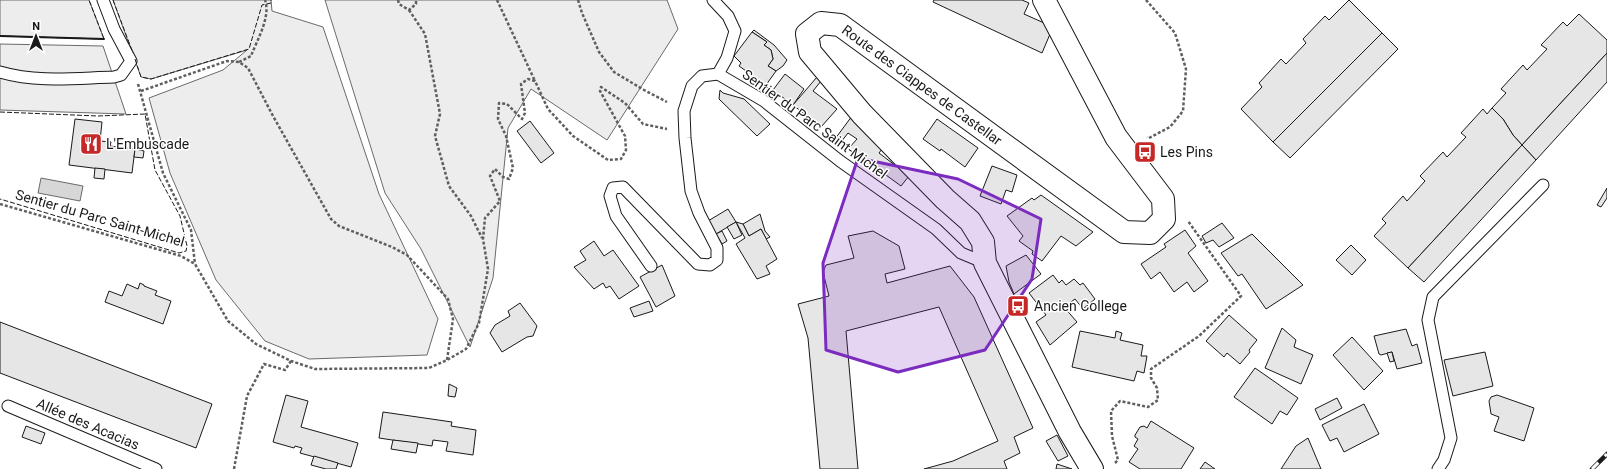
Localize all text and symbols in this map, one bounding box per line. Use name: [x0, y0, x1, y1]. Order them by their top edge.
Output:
north arrow: [16, 16, 56, 56]
text: N: [32, 20, 40, 33]
street label: Route des Ciappes de Castellar: [839, 22, 1005, 149]
street label: Sentier du Parc Saint-Michel: [740, 66, 890, 182]
restaurant icon: L'Embuscade: [78, 131, 104, 157]
place label: L'Embuscade: [106, 136, 189, 152]
bus stop icon: Les Pins: [1132, 139, 1158, 165]
place label: Les Pins: [1160, 144, 1213, 160]
street label: Sentier du Parc Saint-Michel: [14, 186, 186, 250]
bus stop icon: Ancien College: [1005, 293, 1031, 319]
place label: Ancien College: [1034, 298, 1127, 314]
street label: Allée des Acacias: [34, 395, 142, 453]

